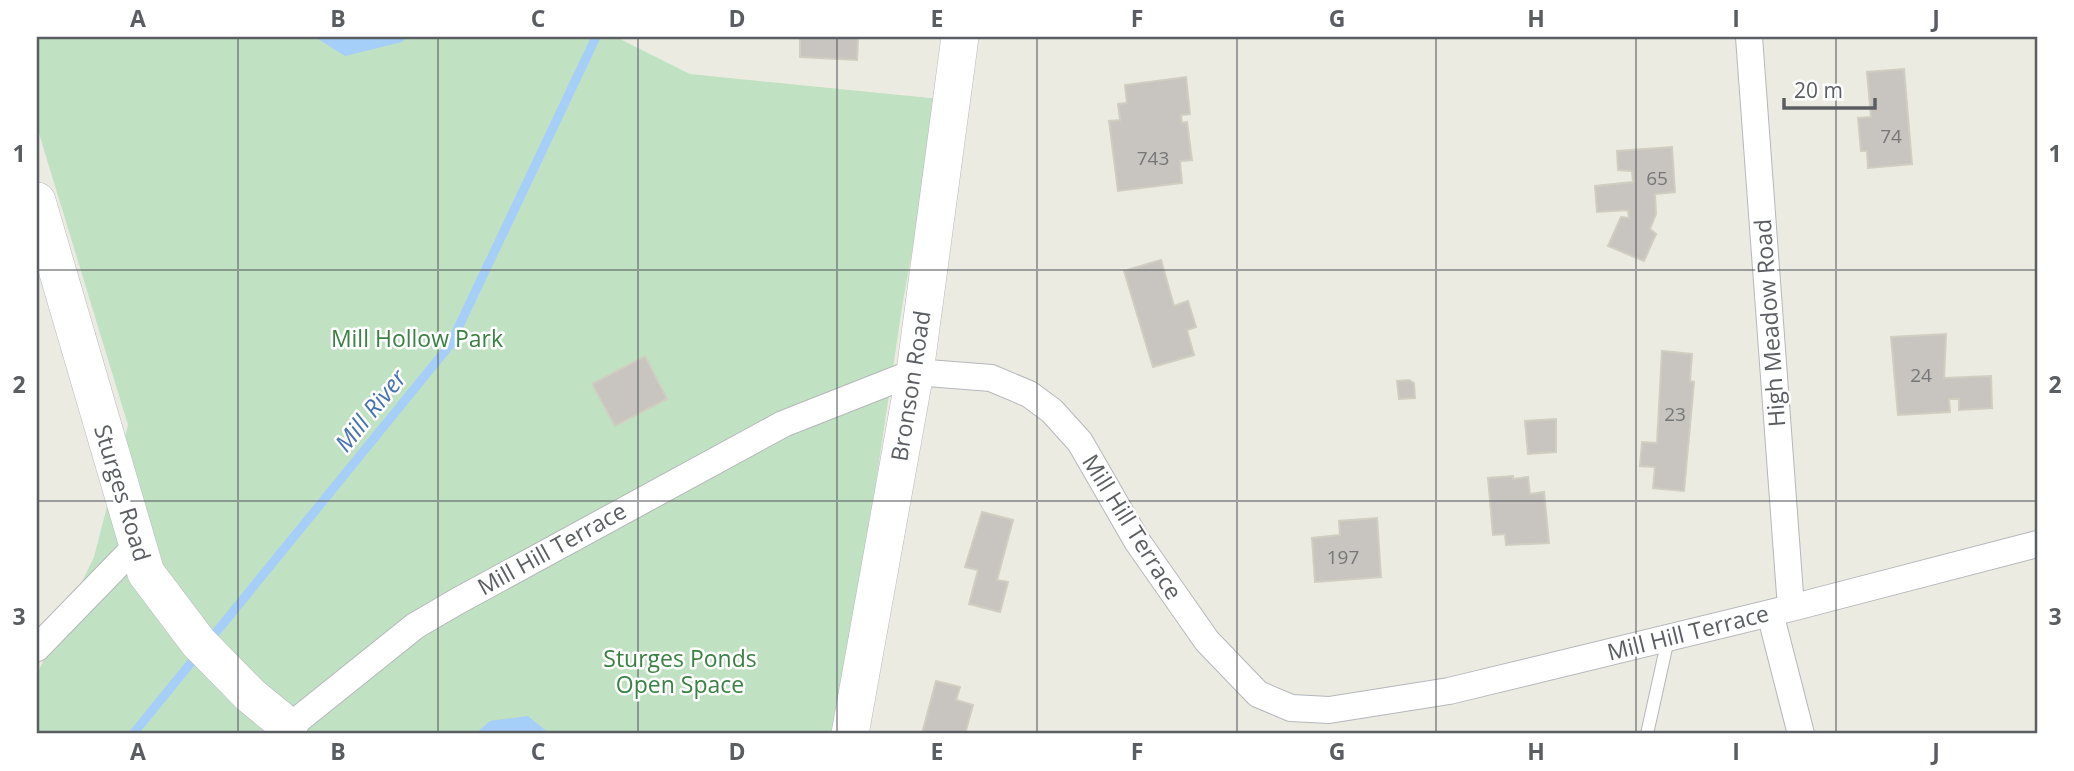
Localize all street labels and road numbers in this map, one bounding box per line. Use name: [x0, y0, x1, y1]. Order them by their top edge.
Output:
street label: High Meadow Road: [1746, 218, 1792, 428]
street label: Bronson Road: [882, 308, 938, 463]
street label: Sturges Road: [87, 420, 159, 565]
street label: Mill Hill Terrace: [1075, 448, 1190, 605]
street label: Mill Hill Terrace: [471, 494, 632, 602]
street label: Mill Hill Terrace: [1604, 596, 1772, 668]

